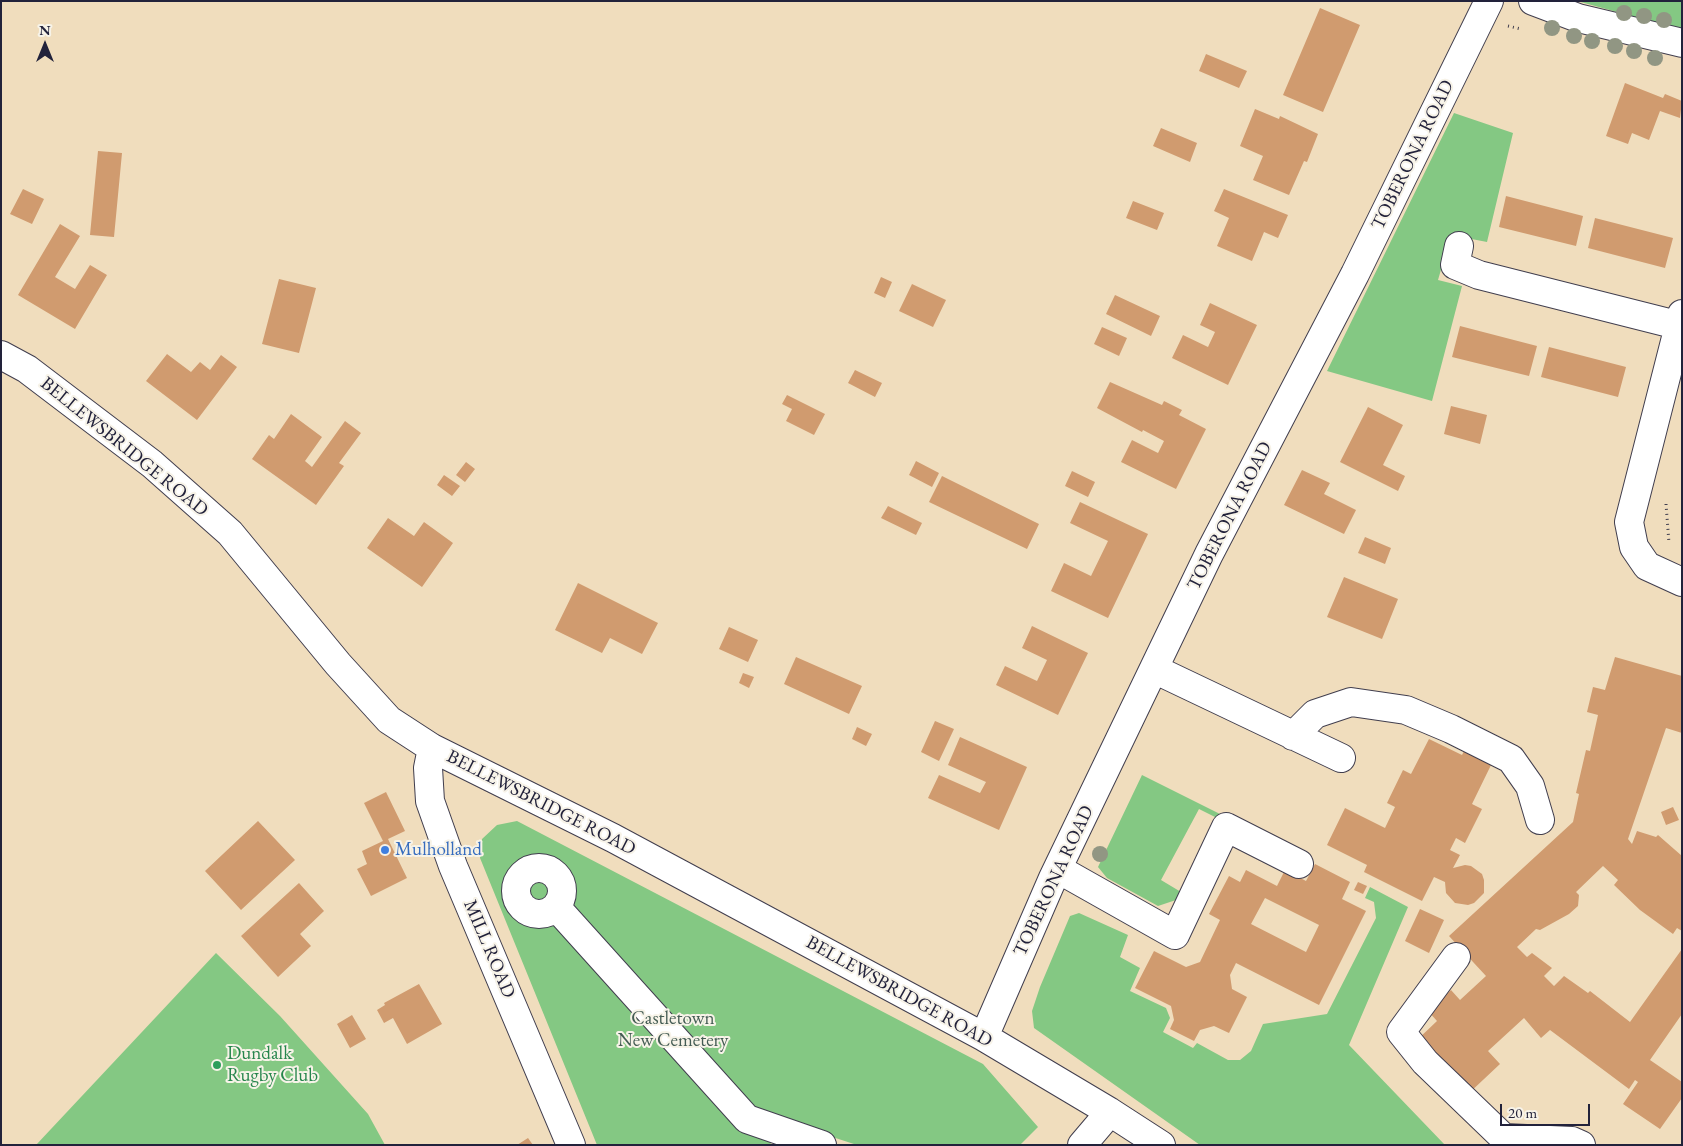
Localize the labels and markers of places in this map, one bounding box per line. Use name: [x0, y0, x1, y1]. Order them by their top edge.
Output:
place label: Mulholland: [395, 839, 482, 861]
marker: Mulholland: [379, 844, 391, 856]
place label: Dundalk Rugby Club: [227, 1043, 318, 1087]
marker: Dundalk Rugby Club: [211, 1059, 223, 1071]

